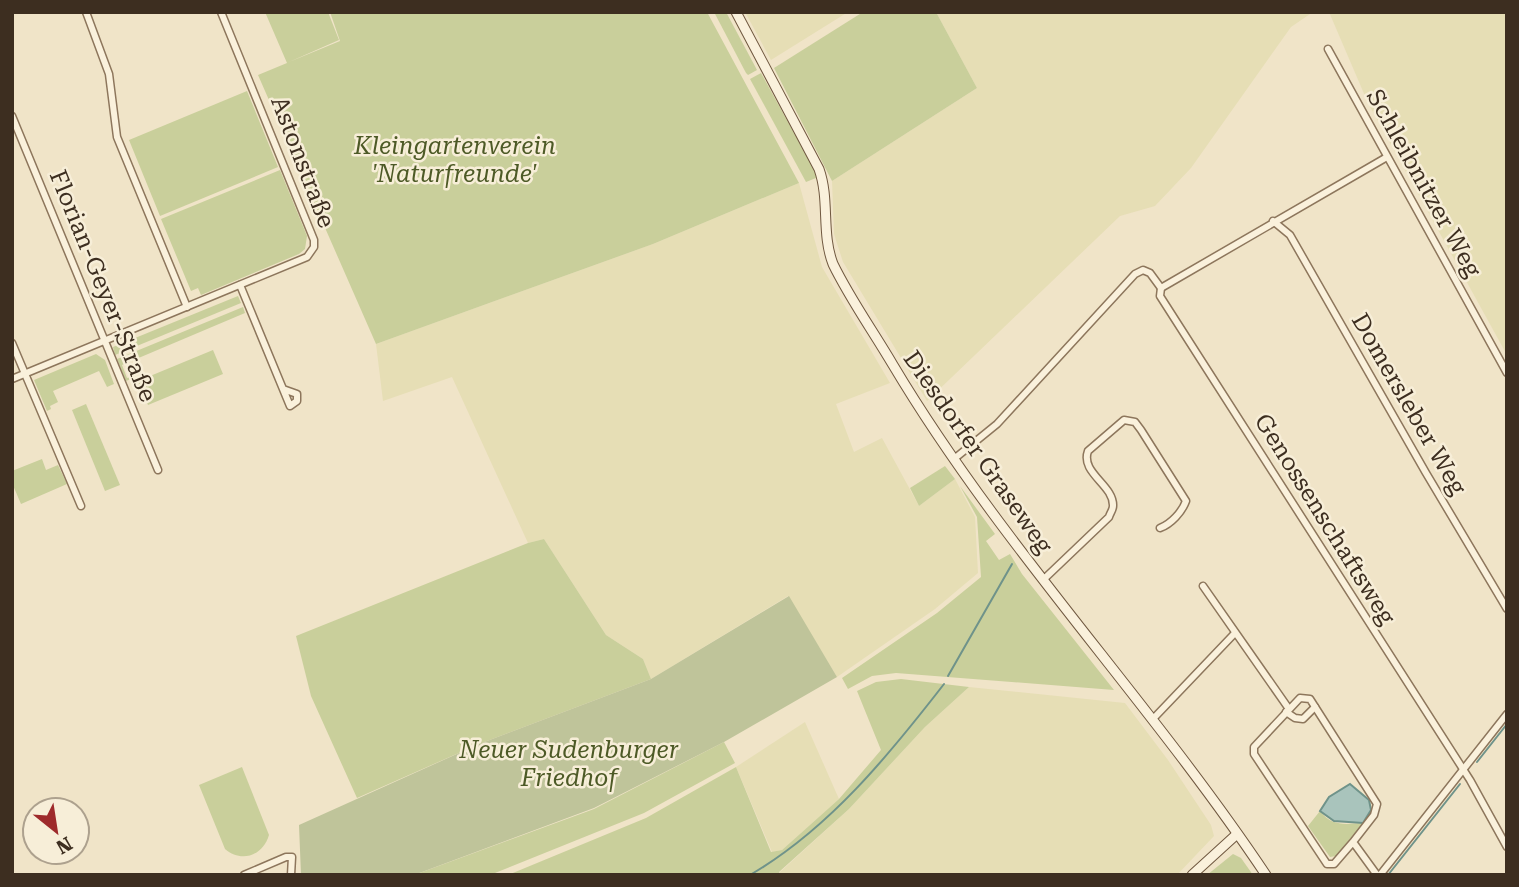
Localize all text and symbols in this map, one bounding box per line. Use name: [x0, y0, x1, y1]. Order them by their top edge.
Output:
street label: Schleibnitzer Weg: [1361, 84, 1487, 282]
street label: Astonstraße: [265, 92, 341, 232]
park label: Kleingartenverein 'Naturfreunde': [353, 132, 556, 188]
street label: Florian-Geyer-Straße: [44, 166, 162, 406]
street label: Domersleber Weg: [1346, 308, 1472, 500]
street label: Diesdorfer Graseweg: [897, 345, 1059, 559]
street label: Genossenschaftsweg: [1249, 408, 1401, 630]
park label: Neuer Sudenburger Friedhof: [458, 736, 679, 792]
north arrow: [21, 796, 91, 866]
text: N: [52, 832, 76, 859]

